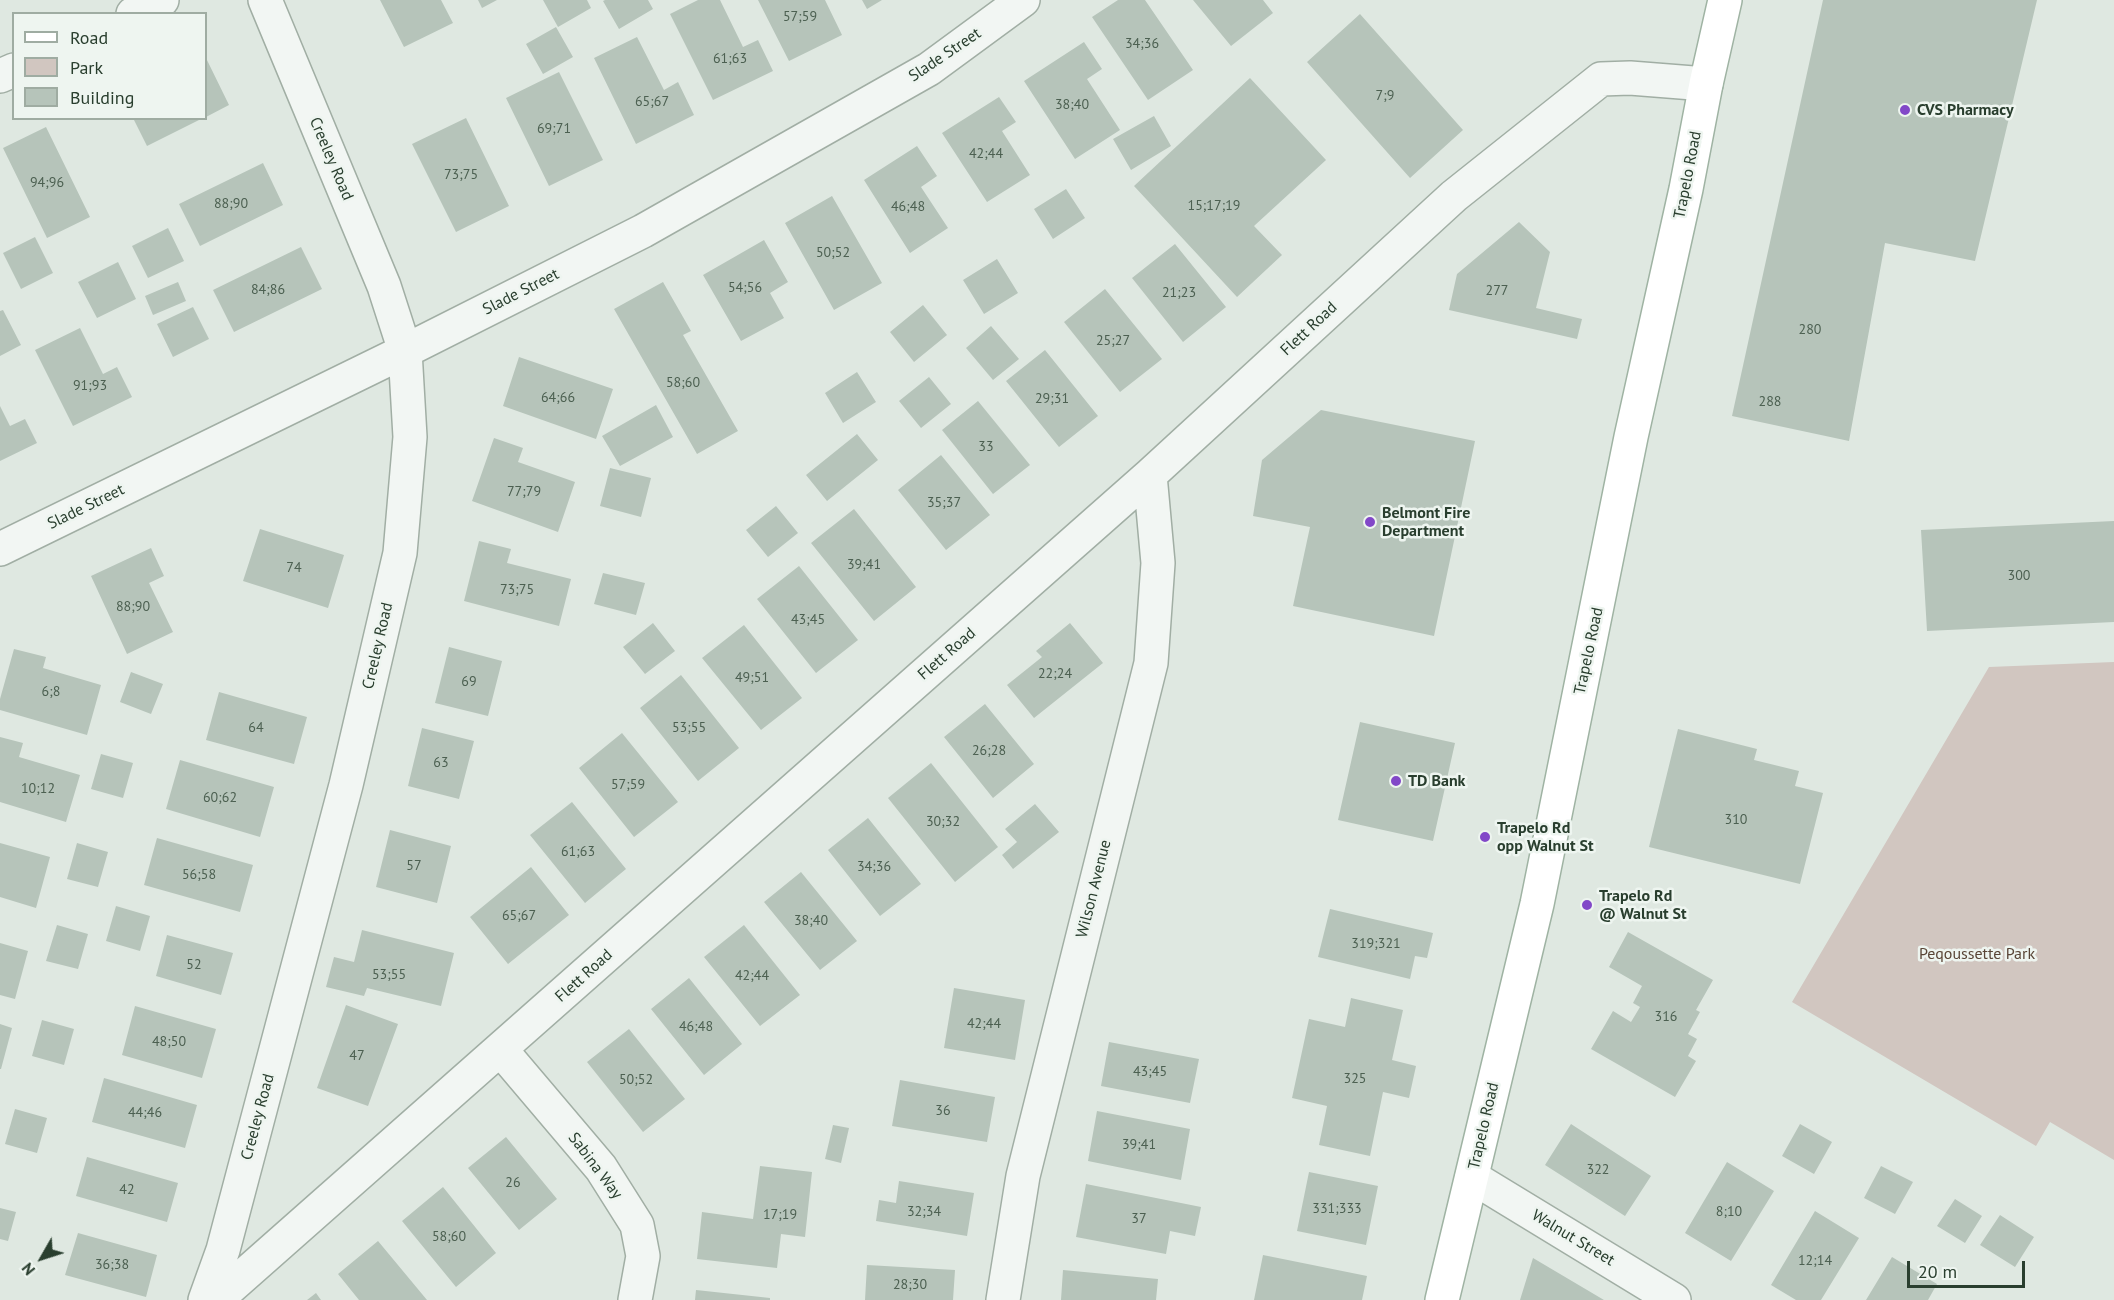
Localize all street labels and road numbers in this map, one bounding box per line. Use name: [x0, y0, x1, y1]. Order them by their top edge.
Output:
street label: Slade Street: [905, 24, 985, 86]
street label: Creeley Road: [305, 115, 357, 203]
street label: Trapelo Road: [1670, 130, 1706, 220]
street label: Slade Street: [480, 265, 562, 319]
street label: Flett Road: [1277, 298, 1341, 360]
street label: Slade Street: [45, 480, 127, 534]
street label: Creeley Road: [359, 601, 397, 691]
street label: Trapelo Road: [1570, 606, 1608, 696]
street label: Flett Road: [914, 624, 980, 684]
street label: Wilson Avenue: [1073, 838, 1115, 940]
street label: Flett Road: [552, 945, 616, 1007]
street label: Creeley Road: [237, 1072, 279, 1162]
street label: Trapelo Road: [1465, 1081, 1503, 1171]
street label: Sabina Way: [564, 1129, 626, 1203]
street label: Walnut Street: [1528, 1206, 1618, 1270]

